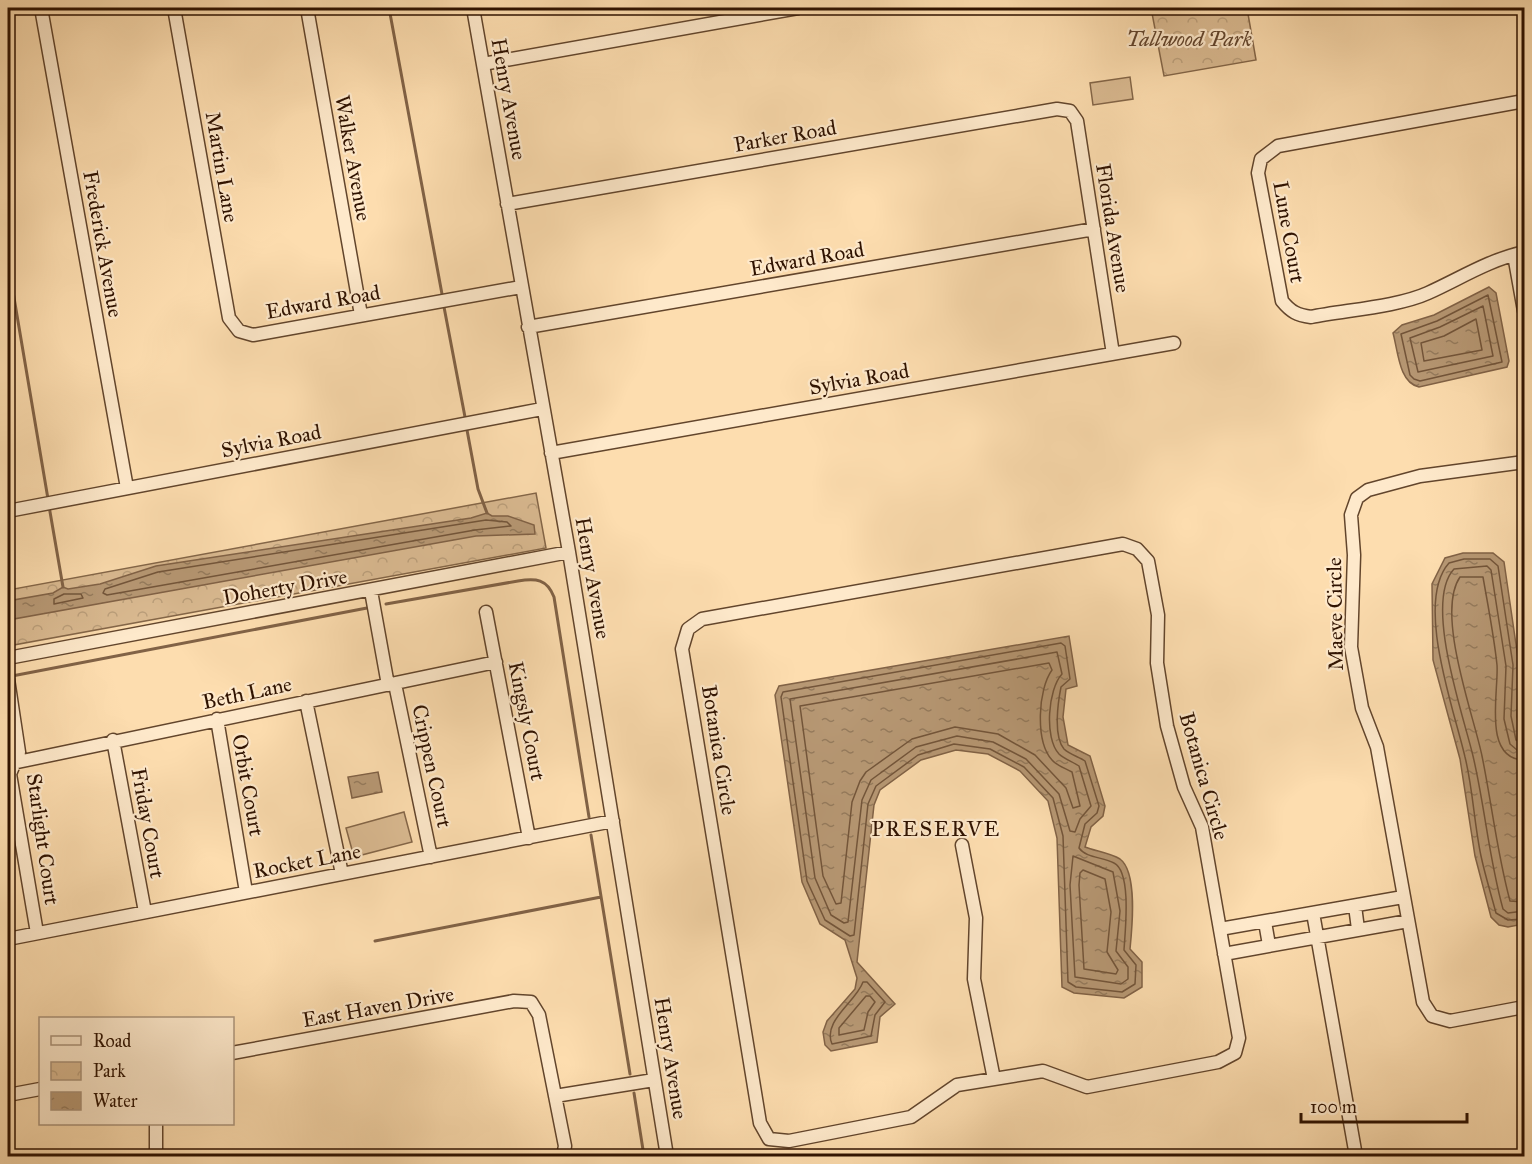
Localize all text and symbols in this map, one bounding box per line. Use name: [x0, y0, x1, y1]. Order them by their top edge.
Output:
park label: Tallwood Park: [1126, 26, 1253, 52]
street label: Henry Avenue: [485, 36, 533, 162]
street label: Walker Avenue: [329, 93, 377, 223]
street label: Martin Lane: [199, 110, 245, 225]
street label: Parker Road: [732, 114, 839, 158]
street label: Florida Avenue: [1090, 161, 1136, 295]
street label: Frederick Avenue: [77, 168, 129, 320]
street label: Lune Court: [1267, 179, 1311, 285]
street label: Edward Road: [748, 236, 867, 282]
street label: Edward Road: [264, 279, 383, 325]
street label: Sylvia Road: [807, 357, 912, 401]
street label: Sylvia Road: [219, 418, 324, 463]
street label: Henry Avenue: [569, 515, 617, 641]
street label: Maeve Circle: [1321, 557, 1349, 671]
street label: Doherty Drive: [221, 563, 349, 611]
street label: Kingsly Court: [503, 659, 551, 783]
street label: Beth Lane: [200, 671, 294, 715]
street label: Botanica Circle: [696, 683, 742, 817]
street label: Crippen Court: [406, 702, 458, 830]
street label: Botanica Circle: [1173, 709, 1235, 843]
street label: Orbit Court: [226, 732, 270, 839]
street label: Friday Court: [125, 766, 171, 881]
street label: Starlight Court: [21, 772, 65, 907]
district label: PRESERVE: [871, 815, 1001, 842]
street label: Rocket Lane: [251, 838, 363, 884]
street label: East Haven Drive: [300, 981, 456, 1033]
street label: Henry Avenue: [649, 995, 694, 1121]
legend: [39, 1017, 234, 1125]
text: Road: [93, 1030, 131, 1052]
text: Park: [93, 1060, 126, 1082]
scale bar: [1301, 1086, 1468, 1124]
text: Water: [93, 1090, 138, 1112]
text: 100 m: [1310, 1096, 1357, 1118]

